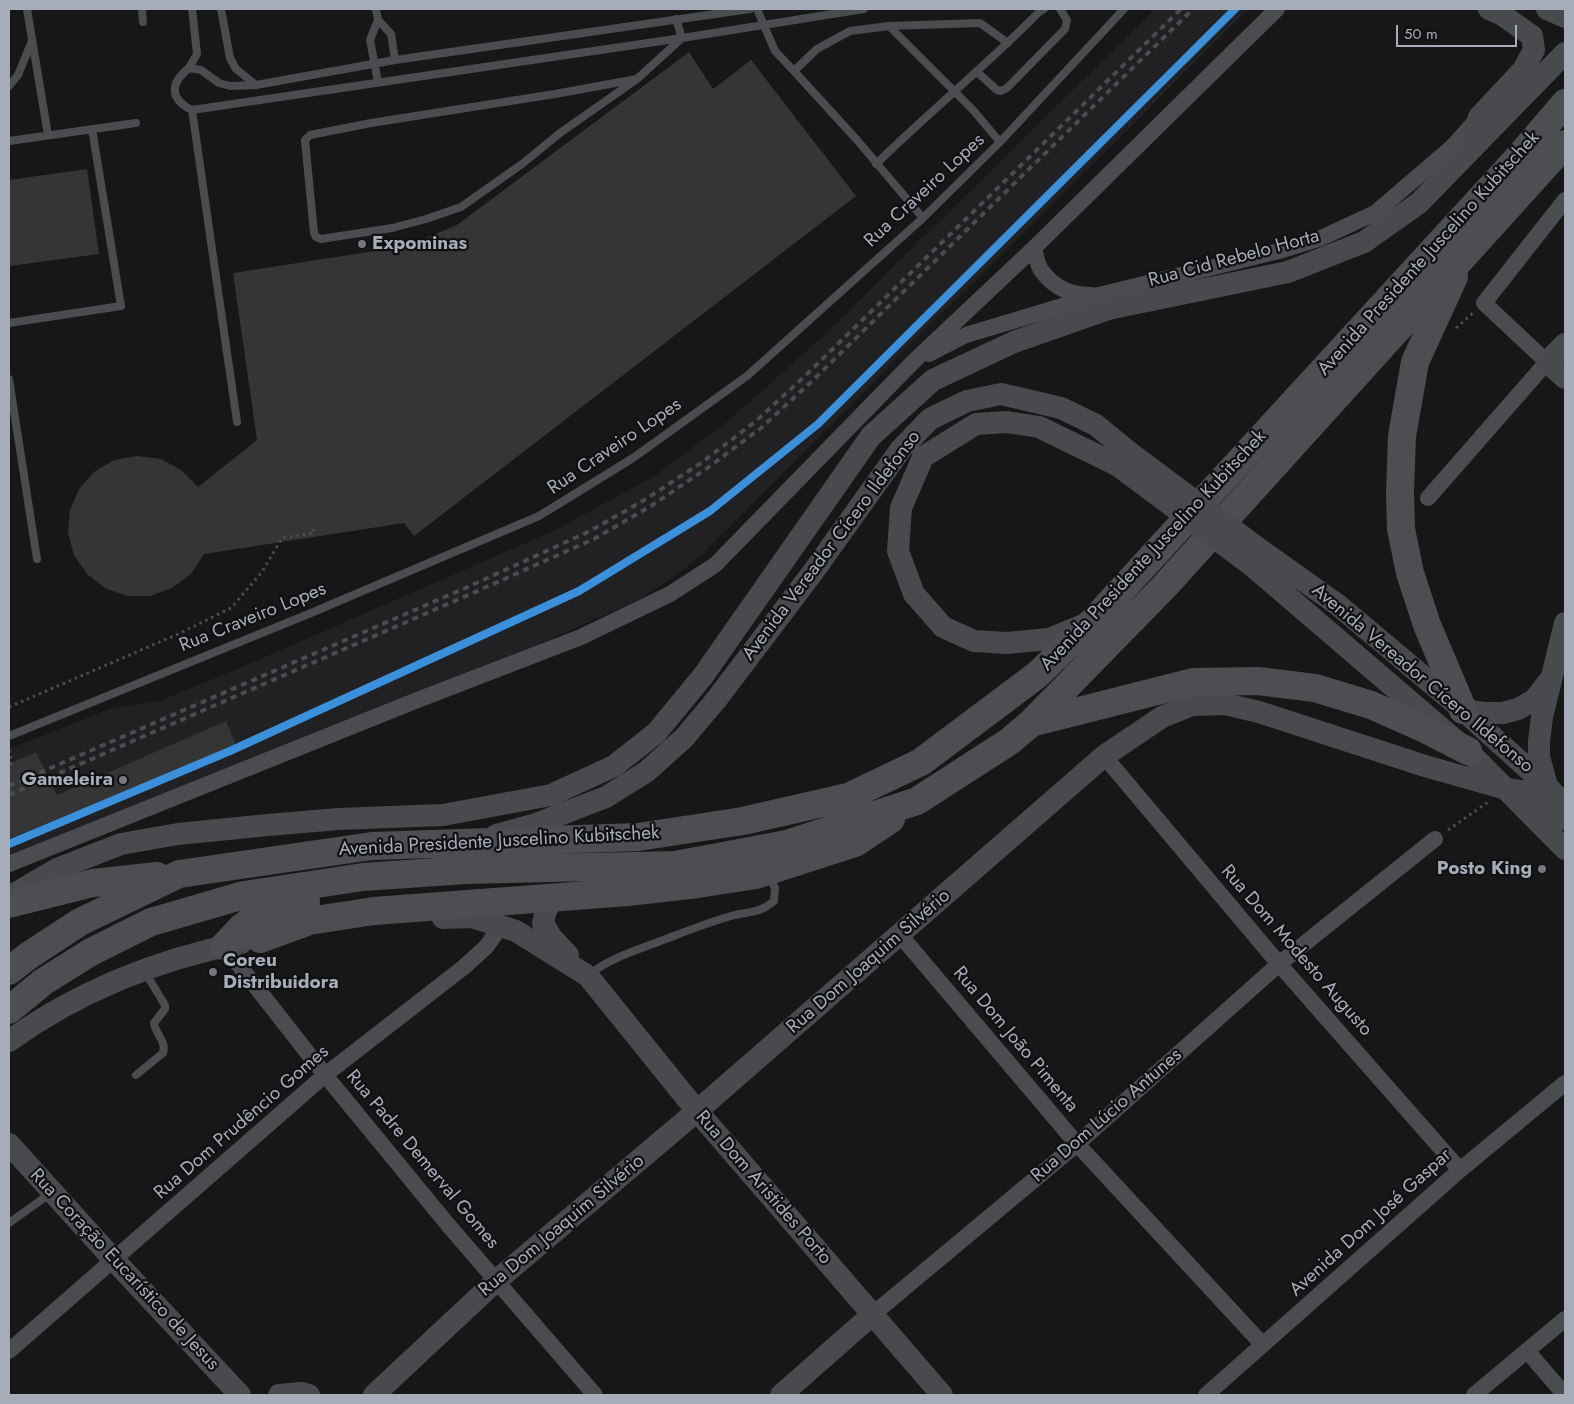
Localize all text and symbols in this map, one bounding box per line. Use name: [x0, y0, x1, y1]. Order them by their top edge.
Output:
scale bar: [1399, 15, 1520, 47]
text: 50 m: [1404, 23, 1438, 45]
street label: Avenida Presidente Juscelino Kubitschek: [1313, 127, 1545, 381]
street label: Rua Craveiro Lopes: [860, 129, 990, 253]
street label: Rua Cid Rebelo Horta: [1146, 225, 1322, 293]
place label: Expominas: [372, 233, 467, 255]
marker: Expominas: [356, 238, 368, 250]
street label: Rua Craveiro Lopes: [544, 394, 686, 500]
street label: Avenida Presidente Juscelino Kubitschek: [1036, 426, 1272, 676]
street label: Avenida Vereador Cícero Ildefonso: [738, 427, 926, 665]
street label: Rua Craveiro Lopes: [176, 578, 330, 658]
street label: Avenida Vereador Cícero Ildefonso: [1307, 580, 1537, 778]
place label: Gameleira: [22, 769, 113, 791]
marker: Gameleira: [117, 774, 129, 786]
street label: Avenida Presidente Juscelino Kubitschek: [338, 822, 660, 862]
place label: Posto King: [1437, 858, 1532, 880]
street label: Rua Dom Modesto Augusto: [1215, 861, 1377, 1041]
marker: Posto King: [1536, 863, 1548, 875]
street label: Rua Dom Joaquim Silvério: [783, 885, 955, 1039]
place label: Coreu Distribuidora: [223, 950, 339, 994]
street label: Rua Dom João Pimenta: [947, 963, 1083, 1117]
marker: Coreu Distribuidora: [207, 966, 219, 978]
street label: Rua Dom Prudêncio Gomes: [150, 1041, 334, 1205]
street label: Rua Dom Lúcio Antunes: [1027, 1044, 1187, 1188]
street label: Rua Padre Demerval Gomes: [341, 1066, 503, 1254]
street label: Rua Dom Aristides Porto: [690, 1107, 836, 1269]
street label: Avenida Dom José Gaspar: [1285, 1144, 1457, 1302]
street label: Rua Dom Joaquim Silvério: [475, 1150, 649, 1302]
street label: Rua Coração Eucarístico de Jesus: [25, 1165, 223, 1375]

